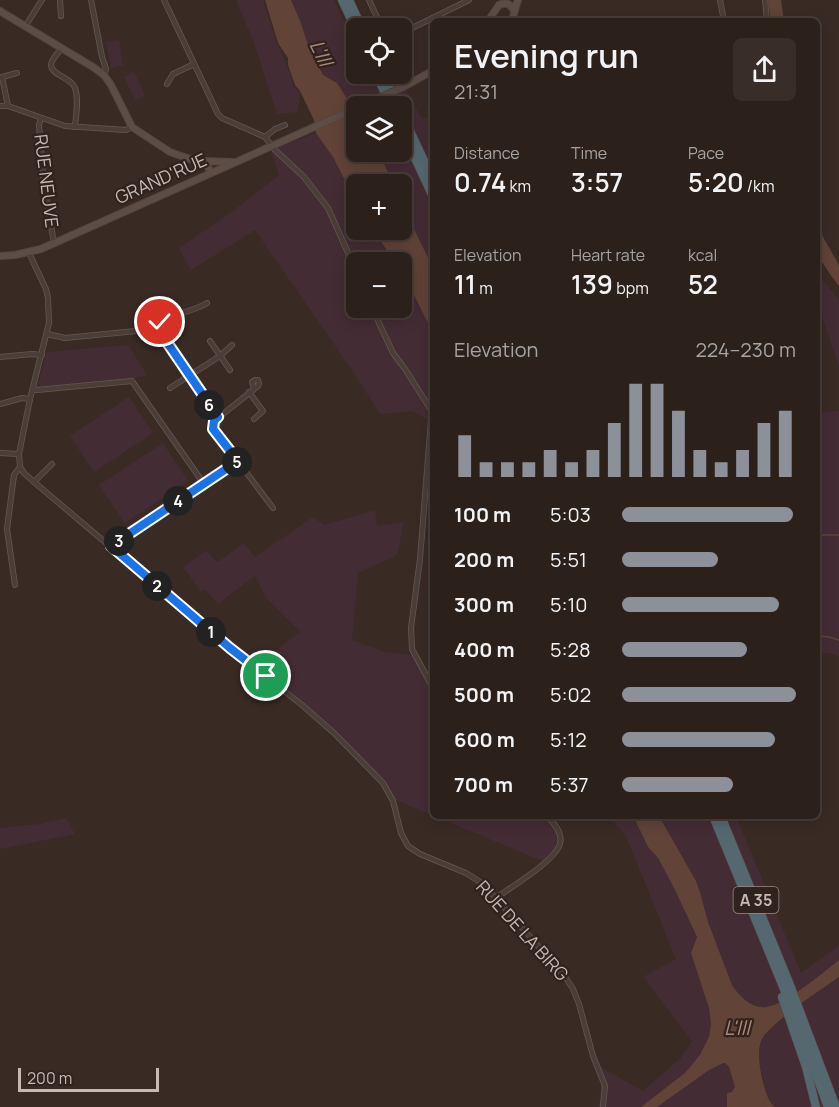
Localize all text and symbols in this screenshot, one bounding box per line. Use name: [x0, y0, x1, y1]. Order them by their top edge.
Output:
map controls: [346, 18, 412, 318]
button: locate: [346, 18, 412, 84]
text: Evening run: [454, 33, 639, 78]
water label: L'Ill: [304, 35, 340, 73]
button: share: [733, 38, 796, 101]
text: 21:31: [454, 78, 498, 105]
button: layers: [346, 96, 412, 162]
street label: RUE NEUVE: [29, 133, 65, 229]
text: Distance: [454, 142, 520, 164]
text: Time: [571, 142, 607, 164]
text: Pace: [688, 142, 724, 164]
street label: GRAND'RUE: [111, 147, 210, 209]
text: 0.74: [454, 164, 506, 200]
text: 3:57: [571, 164, 623, 200]
text: 5:20: [688, 164, 744, 200]
button: +: [346, 174, 412, 240]
text: km: [506, 175, 531, 197]
text: /km: [744, 175, 775, 197]
text: Elevation: [454, 244, 522, 266]
text: Heart rate: [571, 244, 645, 266]
text: kcal: [688, 244, 717, 266]
button: −: [346, 252, 412, 318]
text: 11: [454, 266, 476, 302]
text: 139: [571, 266, 613, 302]
text: 52: [688, 266, 718, 302]
text: m: [476, 277, 493, 299]
text: bpm: [613, 277, 649, 299]
pin: [134, 296, 185, 347]
icon: check: [143, 305, 176, 338]
text: Elevation: [454, 336, 538, 363]
text: 224–230 m: [695, 336, 796, 363]
pin: 6: [194, 390, 224, 420]
text: 6: [204, 394, 214, 416]
pin: 5: [222, 447, 252, 477]
text: 5: [232, 451, 242, 473]
pin: 4: [163, 486, 193, 516]
text: 4: [173, 490, 183, 512]
text: 100 m: [454, 501, 511, 528]
text: 5:03: [550, 501, 591, 528]
pin: 3: [104, 526, 134, 556]
text: 3: [114, 530, 124, 552]
text: 200 m: [454, 546, 514, 573]
text: 5:51: [550, 546, 587, 573]
pin: 2: [142, 571, 172, 601]
text: 2: [152, 575, 162, 597]
text: 300 m: [454, 591, 514, 618]
text: 5:10: [550, 591, 588, 618]
pin: 1: [196, 617, 226, 647]
text: 1: [207, 621, 215, 643]
text: 400 m: [454, 636, 514, 663]
text: 5:28: [550, 636, 591, 663]
pin: [240, 650, 291, 701]
icon: arrive: [249, 659, 282, 692]
text: 500 m: [454, 681, 514, 708]
text: 5:02: [550, 681, 591, 708]
text: 600 m: [454, 726, 515, 753]
text: 5:12: [550, 726, 587, 753]
text: 700 m: [454, 771, 513, 798]
text: 5:37: [550, 771, 589, 798]
street label: RUE DE LA BIRG: [471, 875, 574, 986]
road number: A 35: [734, 887, 778, 913]
water label: L'Ill: [724, 1014, 752, 1041]
scale bar: [18, 1065, 159, 1092]
text: 200 m: [27, 1067, 72, 1089]

